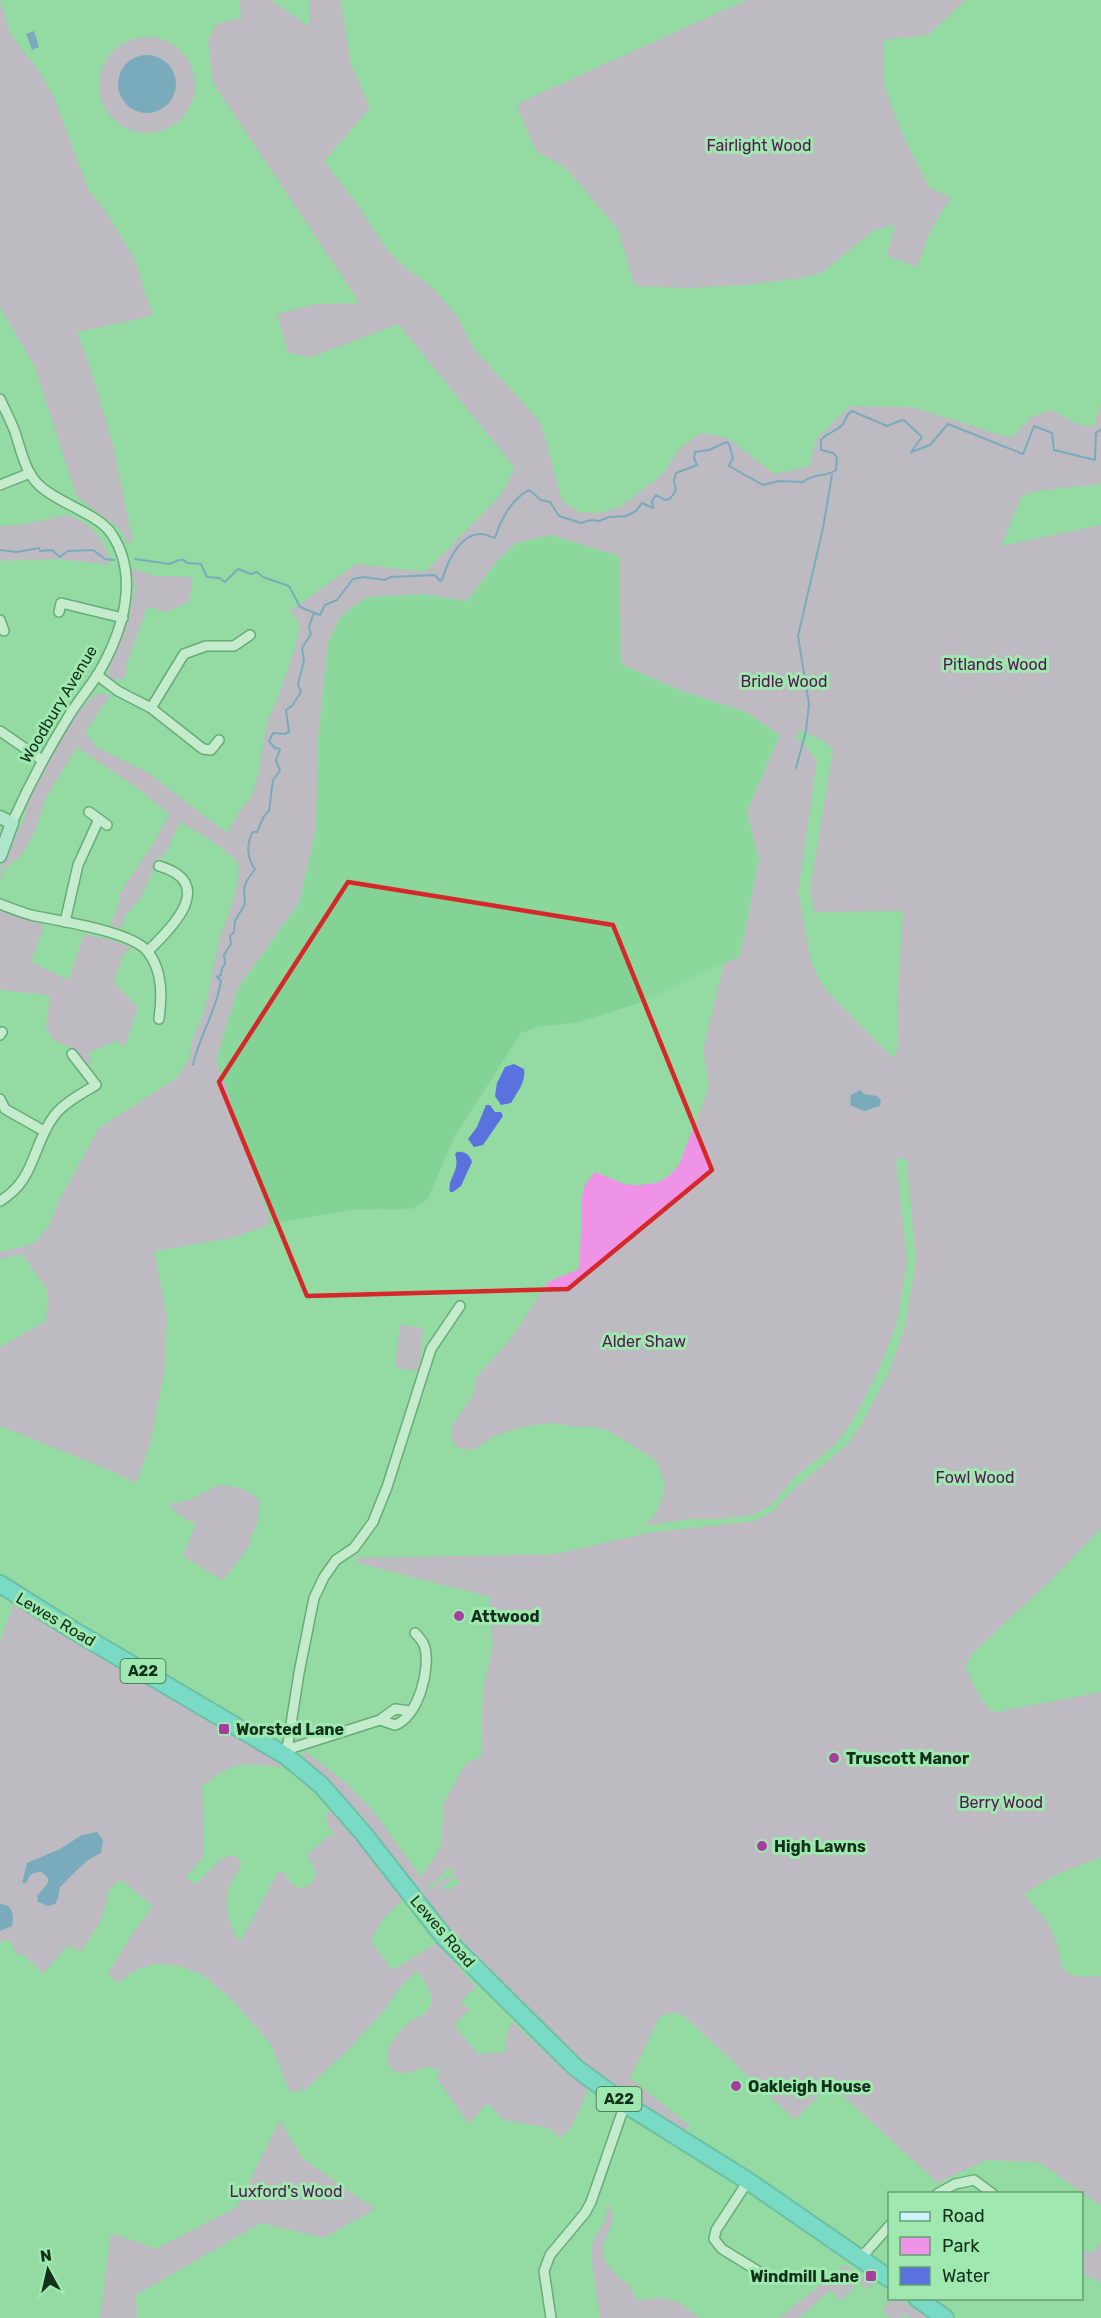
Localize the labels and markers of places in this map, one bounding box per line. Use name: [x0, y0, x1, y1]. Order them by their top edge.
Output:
place label: Attwood: [471, 1607, 540, 1626]
marker: Attwood: [452, 1609, 466, 1623]
place label: Worsted Lane: [236, 1720, 344, 1739]
marker: Worsted Lane: [217, 1722, 231, 1736]
place label: Truscott Manor: [846, 1749, 970, 1768]
marker: Truscott Manor: [827, 1751, 841, 1765]
place label: High Lawns: [774, 1837, 866, 1856]
marker: High Lawns: [755, 1839, 769, 1853]
place label: Oakleigh House: [748, 2077, 871, 2096]
marker: Oakleigh House: [729, 2079, 743, 2093]
place label: Windmill Lane: [750, 2267, 859, 2286]
marker: Windmill Lane: [864, 2269, 878, 2283]

